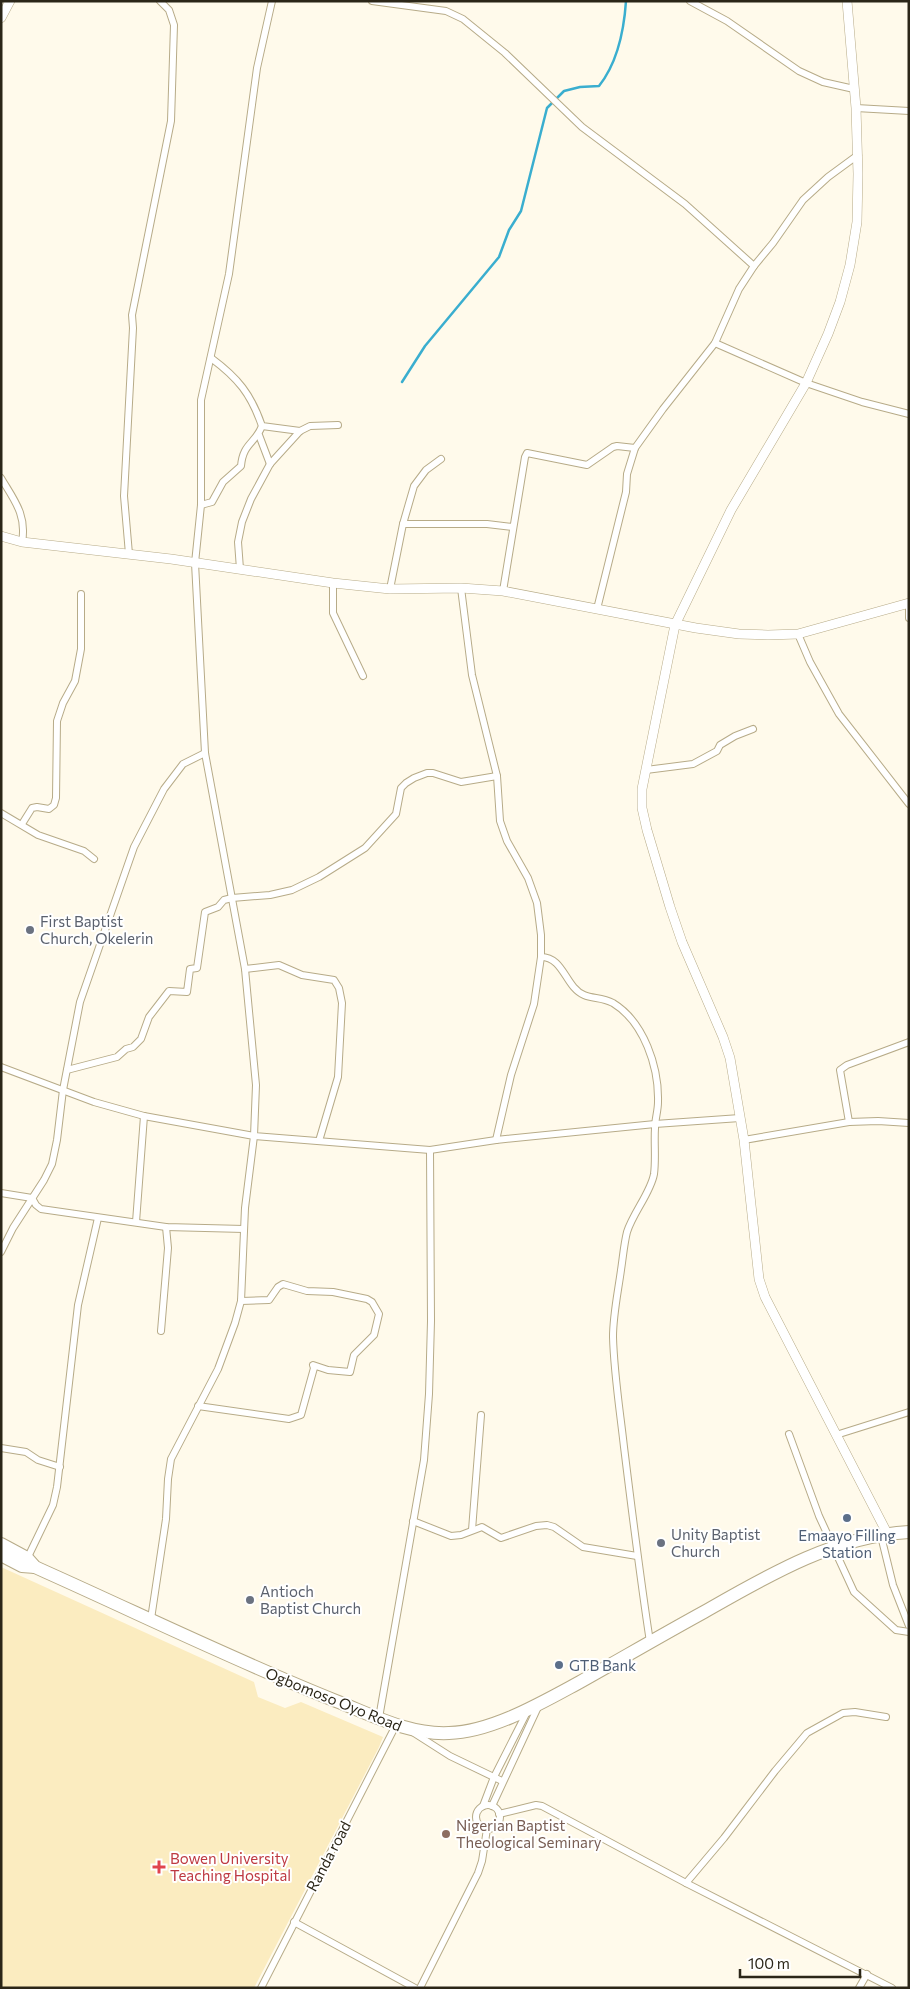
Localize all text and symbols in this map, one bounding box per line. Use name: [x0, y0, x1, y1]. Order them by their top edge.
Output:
place label: First Baptist Church, Okelerin: [40, 912, 153, 947]
marker: First Baptist Church, Okelerin: [24, 924, 36, 936]
marker: Emaayo Filling Station: [841, 1512, 853, 1524]
place label: Unity Baptist Church: [671, 1525, 760, 1560]
place label: Emaayo Filling Station: [798, 1526, 896, 1561]
marker: Unity Baptist Church: [655, 1537, 667, 1549]
place label: Antioch Baptist Church: [260, 1582, 361, 1617]
marker: Antioch Baptist Church: [244, 1594, 256, 1606]
place label: GTB Bank: [569, 1656, 636, 1674]
marker: GTB Bank: [553, 1659, 565, 1671]
street label: Ogbomoso Oyo Road: [263, 1663, 405, 1735]
place label: Nigerian Baptist Theological Seminary: [456, 1816, 602, 1851]
street label: Randa road: [302, 1818, 354, 1894]
marker: Nigerian Baptist Theological Seminary: [440, 1828, 452, 1840]
place label: Bowen University Teaching Hospital: [170, 1849, 291, 1884]
marker: Bowen University Teaching Hospital: [152, 1860, 166, 1874]
scale bar: [740, 1946, 860, 1978]
text: 100 m: [748, 1954, 790, 1972]

